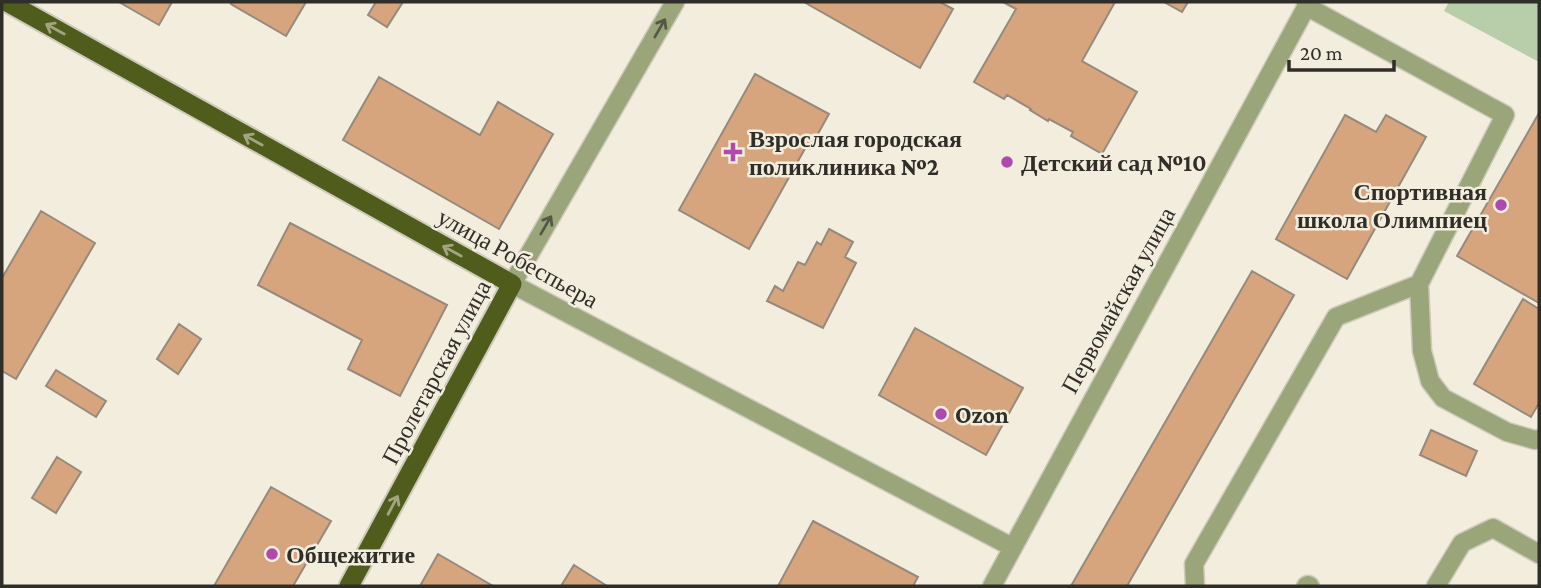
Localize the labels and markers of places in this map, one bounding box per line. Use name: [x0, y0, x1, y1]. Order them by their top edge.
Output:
place label: Взрослая городская поликлиника №2: [749, 125, 962, 180]
marker: Взрослая городская поликлиника №2: [723, 142, 743, 162]
place label: Детский сад №10: [1021, 149, 1207, 176]
marker: Детский сад №10: [999, 154, 1015, 170]
place label: Спортивная школа Олимпиец: [1297, 178, 1487, 233]
marker: Спортивная школа Олимпиец: [1493, 197, 1509, 213]
place label: Ozon: [955, 401, 1009, 428]
marker: Ozon: [933, 406, 949, 422]
place label: Общежитие: [286, 541, 415, 568]
marker: Общежитие: [264, 546, 280, 562]

